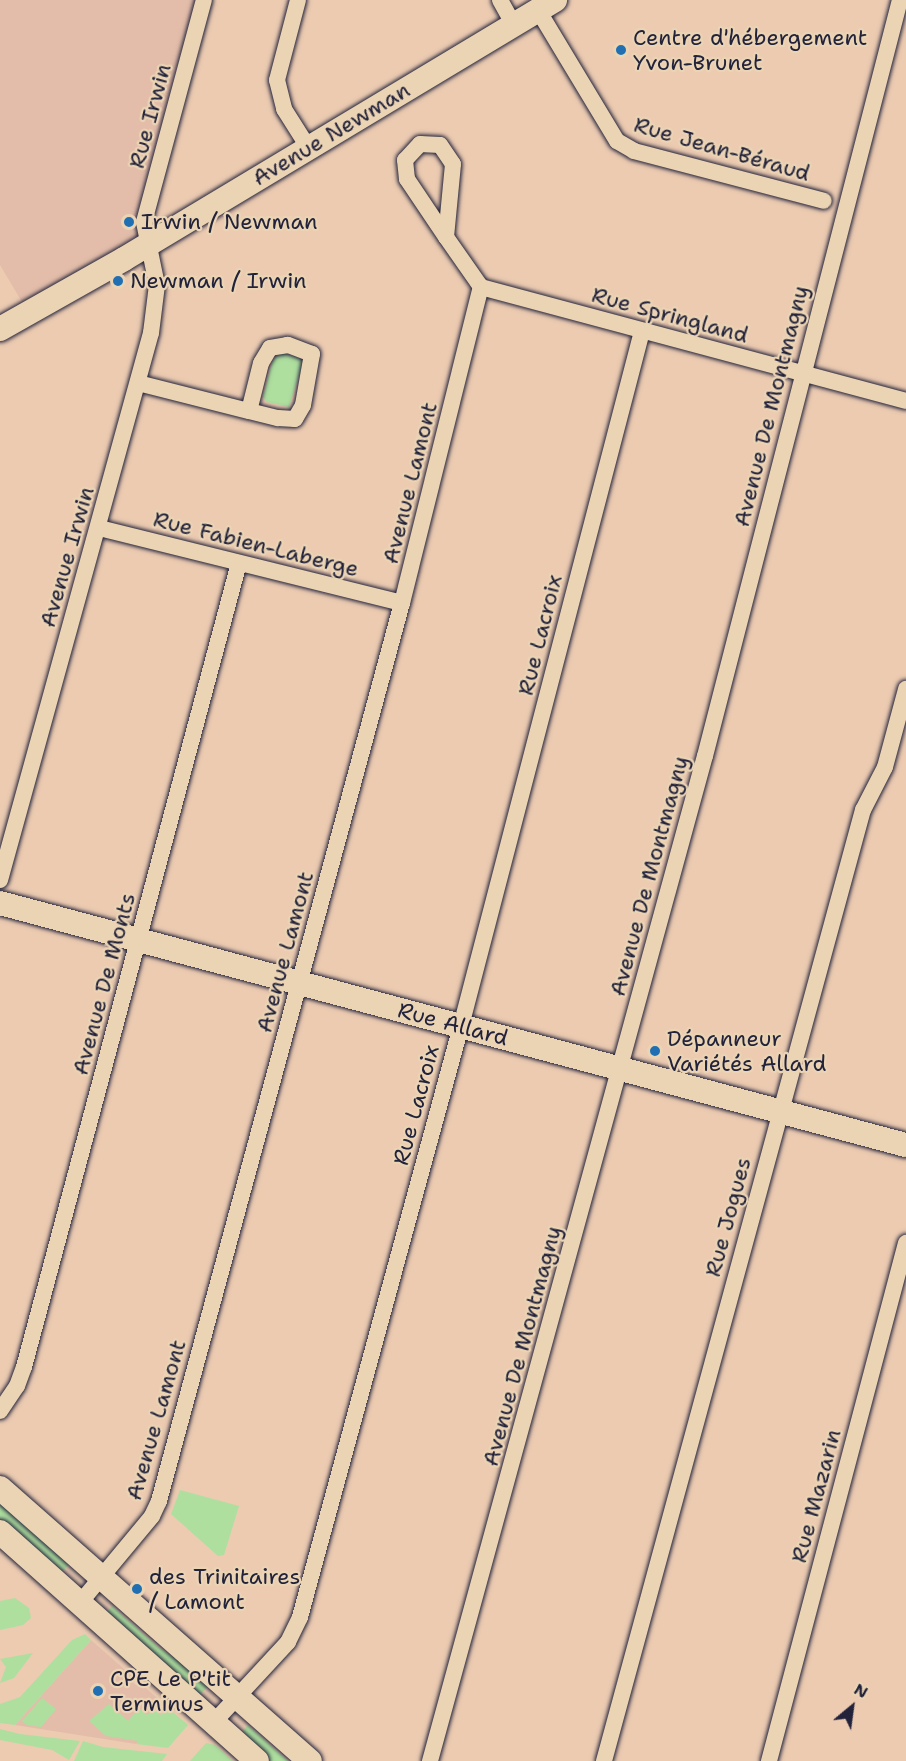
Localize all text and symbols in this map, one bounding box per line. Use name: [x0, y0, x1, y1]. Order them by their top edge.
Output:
place label: Centre d'hébergement Yvon-Brunet: [633, 24, 867, 76]
marker: Centre d'hébergement Yvon-Brunet: [614, 43, 628, 57]
street label: Rue Irwin: [123, 61, 177, 171]
street label: Avenue Newman: [248, 77, 414, 191]
street label: Rue Jean-Béraud: [631, 111, 813, 187]
place label: Irwin / Newman: [141, 209, 318, 235]
marker: Irwin / Newman: [122, 215, 136, 229]
place label: Newman / Irwin: [130, 268, 307, 294]
marker: Newman / Irwin: [111, 274, 125, 288]
street label: Rue Springland: [589, 281, 751, 349]
street label: Avenue De Montmagny: [728, 283, 814, 529]
street label: Avenue Lamont: [377, 399, 443, 567]
street label: Avenue Irwin: [34, 484, 100, 630]
street label: Rue Fabien-Laberge: [151, 506, 361, 582]
street label: Rue Lacroix: [512, 572, 568, 698]
street label: Avenue De Montmagny: [604, 753, 694, 999]
street label: Avenue Lamont: [251, 869, 319, 1035]
street label: Avenue De Monts: [67, 890, 141, 1078]
street label: Rue Allard: [395, 997, 511, 1051]
place label: Dépanneur Variétés Allard: [667, 1025, 826, 1076]
street label: Rue Lacroix: [387, 1042, 445, 1168]
marker: Dépanneur Variétés Allard: [648, 1044, 662, 1058]
street label: Rue Jogues: [699, 1154, 757, 1280]
street label: Avenue De Montmagny: [477, 1223, 567, 1469]
street label: Avenue Lamont: [120, 1337, 192, 1503]
street label: Rue Mazarin: [786, 1426, 846, 1566]
place label: des Trinitaires / Lamont: [149, 1563, 300, 1615]
marker: des Trinitaires / Lamont: [130, 1582, 144, 1596]
place label: CPE Le P'tit Terminus: [110, 1665, 231, 1717]
north arrow: [822, 1677, 882, 1737]
text: N: [850, 1679, 872, 1703]
marker: CPE Le P'tit Terminus: [91, 1684, 105, 1698]

